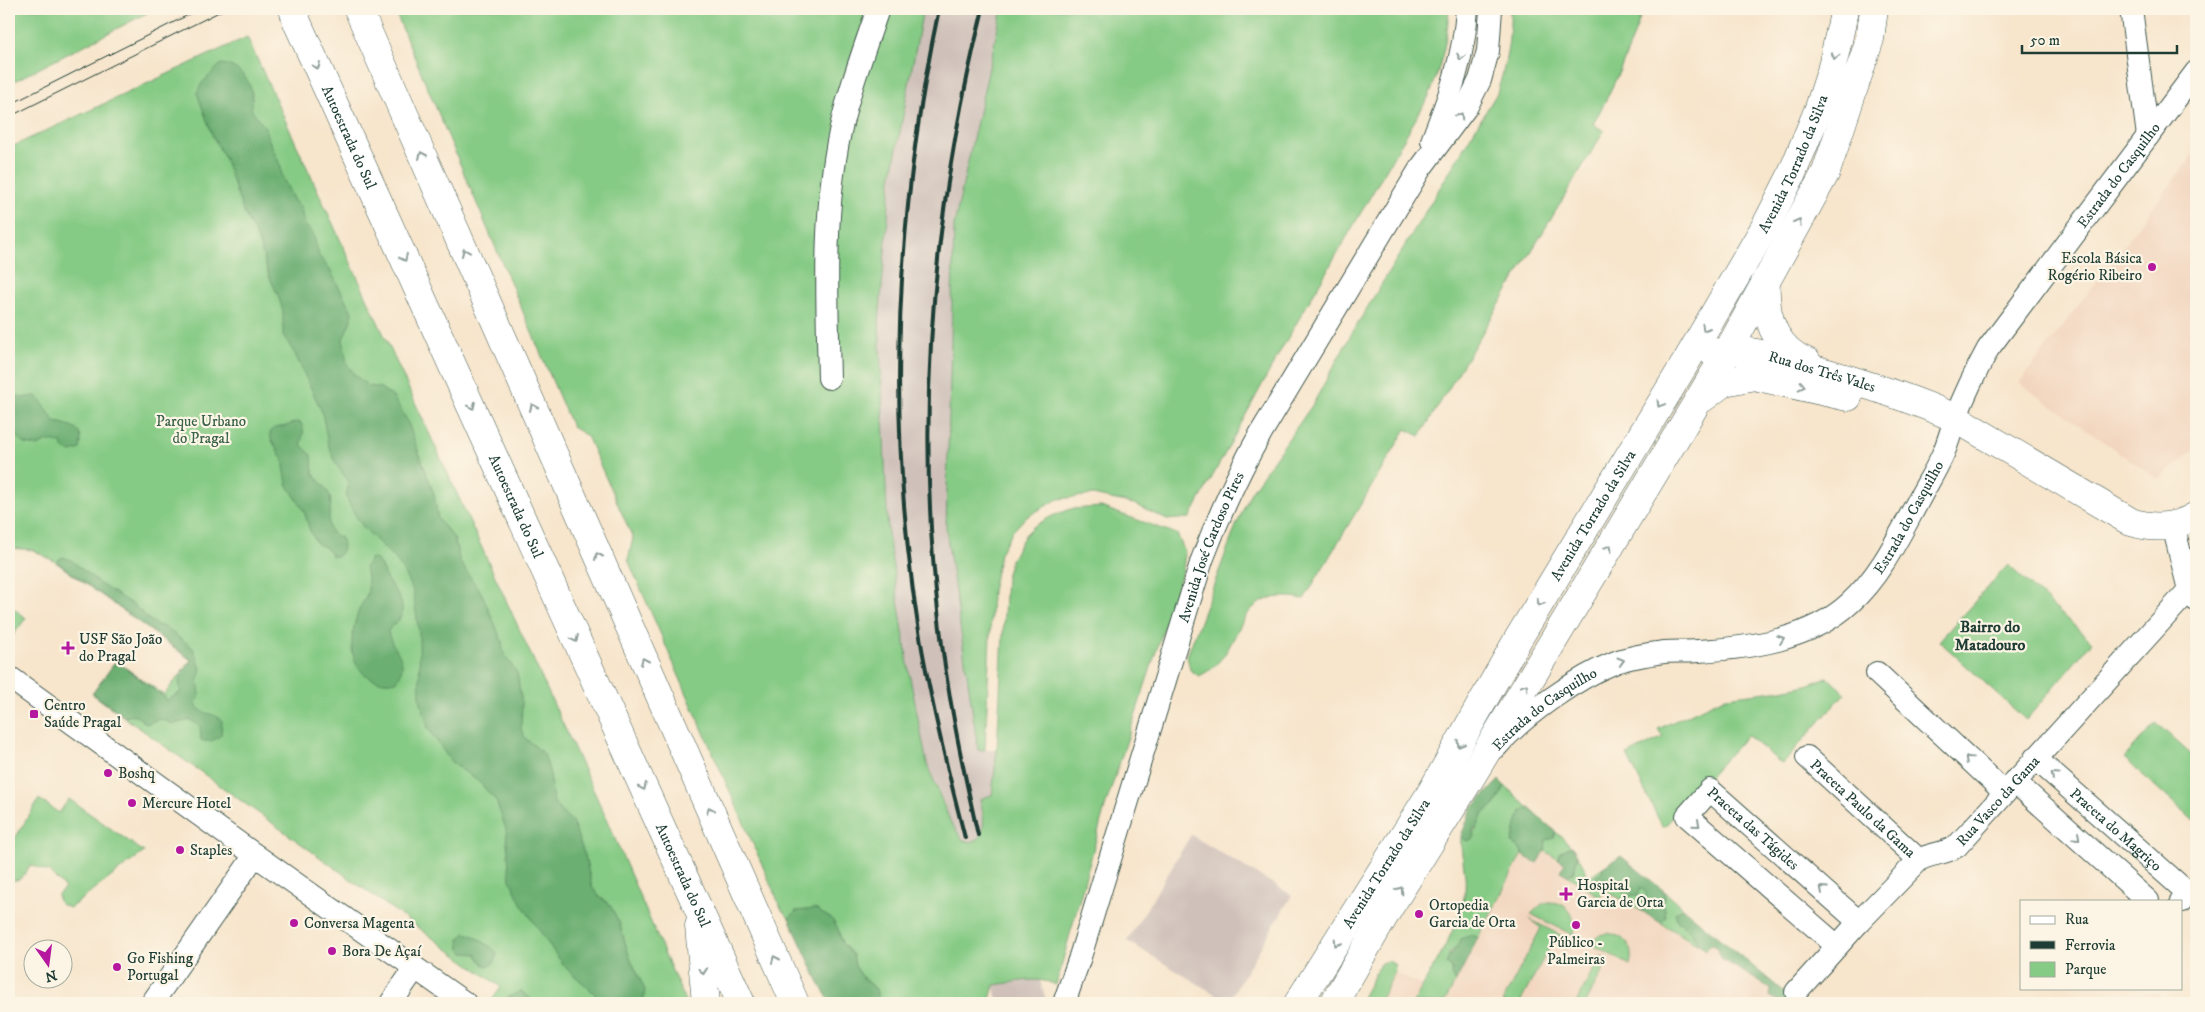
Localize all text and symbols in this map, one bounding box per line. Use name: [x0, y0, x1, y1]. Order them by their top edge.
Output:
scale bar: [2022, 22, 2178, 54]
text: 50 m: [2030, 31, 2060, 50]
one-way arrow: [1830, 52, 1840, 60]
one-way arrow: [1456, 53, 1467, 62]
one-way arrow: [311, 61, 321, 70]
street label: Autoestrada do Sul: [317, 82, 381, 192]
street label: Avenida Torrado da Silva: [1754, 92, 1832, 237]
one-way arrow: [1454, 113, 1463, 122]
street label: Estrada do Casquilho: [2073, 119, 2164, 232]
one-way arrow: [418, 151, 429, 160]
one-way arrow: [1792, 219, 1802, 228]
one-way arrow: [460, 248, 471, 257]
place label: Escola Básica Rogério Ribeiro: [2048, 249, 2143, 285]
one-way arrow: [398, 253, 408, 262]
marker: Escola Básica Rogério Ribeiro: [2146, 261, 2158, 273]
one-way arrow: [1702, 323, 1712, 332]
street label: Rua dos Três Vales: [1767, 347, 1878, 396]
one-way arrow: [1797, 380, 1806, 391]
one-way arrow: [1657, 398, 1667, 407]
one-way arrow: [465, 401, 476, 410]
one-way arrow: [528, 403, 539, 412]
park label: Parque Urbano do Pragal: [156, 412, 246, 448]
street label: Avenida Torrado da Silva: [1546, 446, 1640, 584]
street label: Autoestrada do Sul: [484, 451, 548, 561]
street label: Estrada do Casquilho: [1869, 458, 1948, 578]
street label: Avenida José Cardoso Pires: [1174, 469, 1248, 625]
one-way arrow: [1603, 545, 1613, 554]
one-way arrow: [593, 552, 604, 561]
one-way arrow: [1537, 597, 1547, 606]
district label: Bairro do Matadouro: [1955, 617, 2026, 655]
place label: USF São João do Pragal: [79, 630, 162, 666]
one-way arrow: [568, 634, 579, 643]
one-way arrow: [1776, 634, 1785, 644]
marker: USF São João do Pragal: [61, 641, 75, 655]
one-way arrow: [639, 657, 650, 666]
one-way arrow: [1616, 657, 1625, 667]
street label: Estrada do Casquilho: [1488, 663, 1600, 755]
one-way arrow: [1519, 684, 1528, 693]
place label: Centro Saúde Pragal: [44, 696, 122, 732]
marker: Centro Saúde Pragal: [28, 708, 40, 720]
one-way arrow: [1456, 738, 1466, 747]
street label: Rua Vasco da Gama: [1952, 751, 2044, 850]
street label: Praceta Paulo da Gama: [1806, 755, 1920, 862]
one-way arrow: [1965, 756, 1974, 765]
place label: Boshq: [118, 764, 156, 783]
marker: Boshq: [102, 767, 114, 779]
one-way arrow: [2051, 771, 2060, 780]
one-way arrow: [636, 782, 647, 791]
street label: Praceta das Tágides: [1703, 783, 1803, 874]
street label: Praceta do Magriço: [2066, 784, 2166, 875]
place label: Mercure Hotel: [142, 794, 232, 813]
street label: Avenida Torrado da Silva: [1338, 795, 1435, 932]
marker: Mercure Hotel: [126, 797, 138, 809]
one-way arrow: [705, 806, 716, 815]
one-way arrow: [1692, 819, 1701, 828]
street label: Autoestrada do Sul: [651, 820, 715, 930]
one-way arrow: [2071, 831, 2080, 840]
place label: Staples: [190, 841, 232, 860]
marker: Staples: [174, 844, 186, 856]
place label: Hospital Garcia de Orta: [1577, 876, 1664, 912]
one-way arrow: [1819, 886, 1828, 895]
one-way arrow: [1393, 887, 1403, 896]
marker: Hospital Garcia de Orta: [1559, 887, 1573, 901]
place label: Ortopedia Garcia de Orta: [1429, 896, 1516, 932]
legend: [2020, 900, 2182, 990]
marker: Ortopedia Garcia de Orta: [1413, 908, 1425, 920]
text: Rua: [2065, 910, 2089, 929]
place label: Conversa Magenta: [304, 914, 415, 933]
marker: Conversa Magenta: [288, 917, 300, 929]
marker: Público - Palmeiras: [1570, 919, 1582, 931]
place label: Público - Palmeiras: [1547, 933, 1605, 969]
text: Ferrovia: [2065, 936, 2116, 955]
one-way arrow: [1333, 937, 1343, 946]
north arrow: [22, 940, 72, 990]
place label: Bora De Açaí: [342, 942, 422, 961]
marker: Bora De Açaí: [326, 945, 338, 957]
place label: Go Fishing Portugal: [127, 949, 194, 985]
one-way arrow: [771, 955, 782, 964]
text: Parque: [2065, 960, 2106, 979]
marker: Go Fishing Portugal: [111, 961, 123, 973]
text: N: [43, 966, 59, 986]
one-way arrow: [697, 967, 708, 975]

